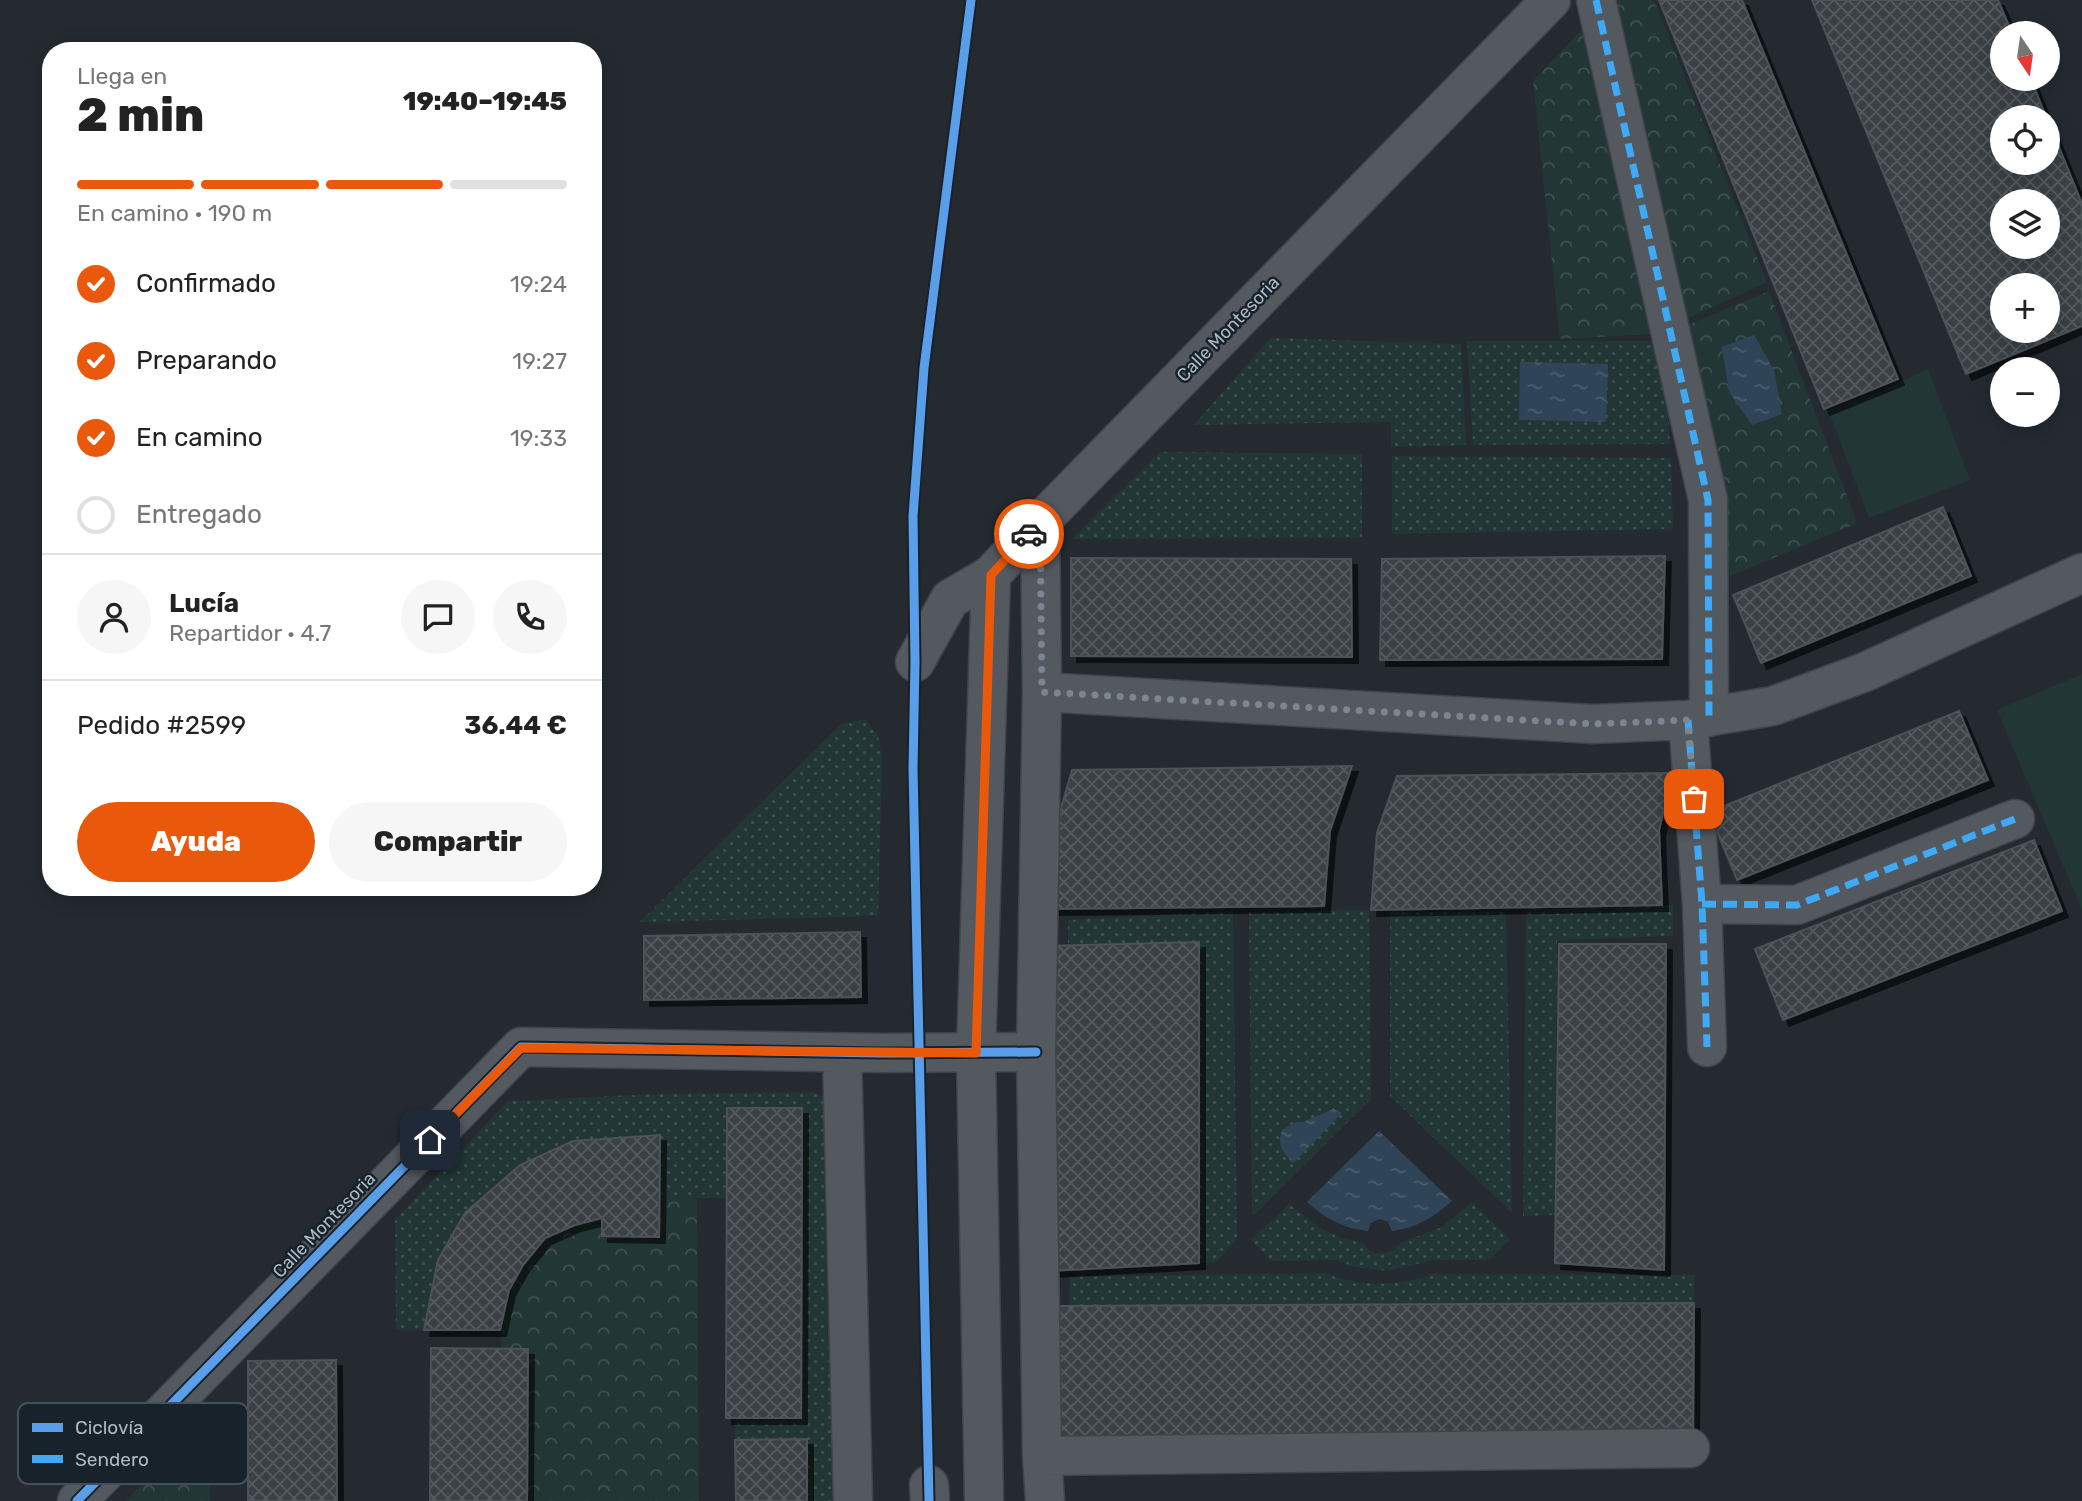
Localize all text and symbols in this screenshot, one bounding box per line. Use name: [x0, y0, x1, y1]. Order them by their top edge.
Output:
north arrow: [1990, 21, 2060, 91]
map controls: [1990, 21, 2060, 427]
text: Llega en: [77, 62, 167, 90]
text: 19:40–19:45: [403, 86, 567, 117]
text: 2 min: [77, 88, 204, 143]
button: locate: [1990, 105, 2060, 175]
button: layers: [1990, 189, 2060, 259]
text: En camino · 190 m: [77, 199, 272, 227]
icon: check: [77, 265, 115, 303]
text: Confirmado: [136, 268, 276, 299]
text: 19:24: [510, 270, 567, 298]
street label: Calle Montesoria: [1172, 272, 1284, 386]
button: +: [1990, 273, 2060, 343]
icon: check: [77, 342, 115, 380]
text: Preparando: [136, 345, 277, 376]
text: 19:27: [512, 347, 567, 375]
button: −: [1990, 357, 2060, 427]
icon: check: [77, 419, 115, 457]
text: En camino: [136, 422, 263, 453]
text: 19:33: [510, 424, 567, 452]
text: Entregado: [136, 499, 262, 530]
courier: [994, 499, 1064, 569]
icon: car: [1010, 515, 1048, 553]
button: person: [77, 580, 151, 654]
button: chat: [401, 580, 475, 654]
button: phone: [493, 580, 567, 654]
text: Lucía: [169, 588, 239, 619]
text: Repartidor · 4.7: [169, 619, 331, 647]
text: Pedido #2599: [77, 710, 246, 741]
text: 36.44 €: [464, 710, 567, 741]
pin: [1664, 769, 1724, 829]
icon: bag: [1675, 780, 1713, 818]
button: Ayuda: [77, 802, 315, 882]
button: Compartir: [329, 802, 567, 882]
pin: [400, 1110, 460, 1170]
icon: home: [411, 1121, 449, 1159]
street label: Calle Montesoria: [268, 1168, 380, 1282]
legend: [18, 1403, 248, 1484]
text: Ciclovía: [75, 1416, 144, 1439]
text: Sendero: [75, 1448, 149, 1471]

